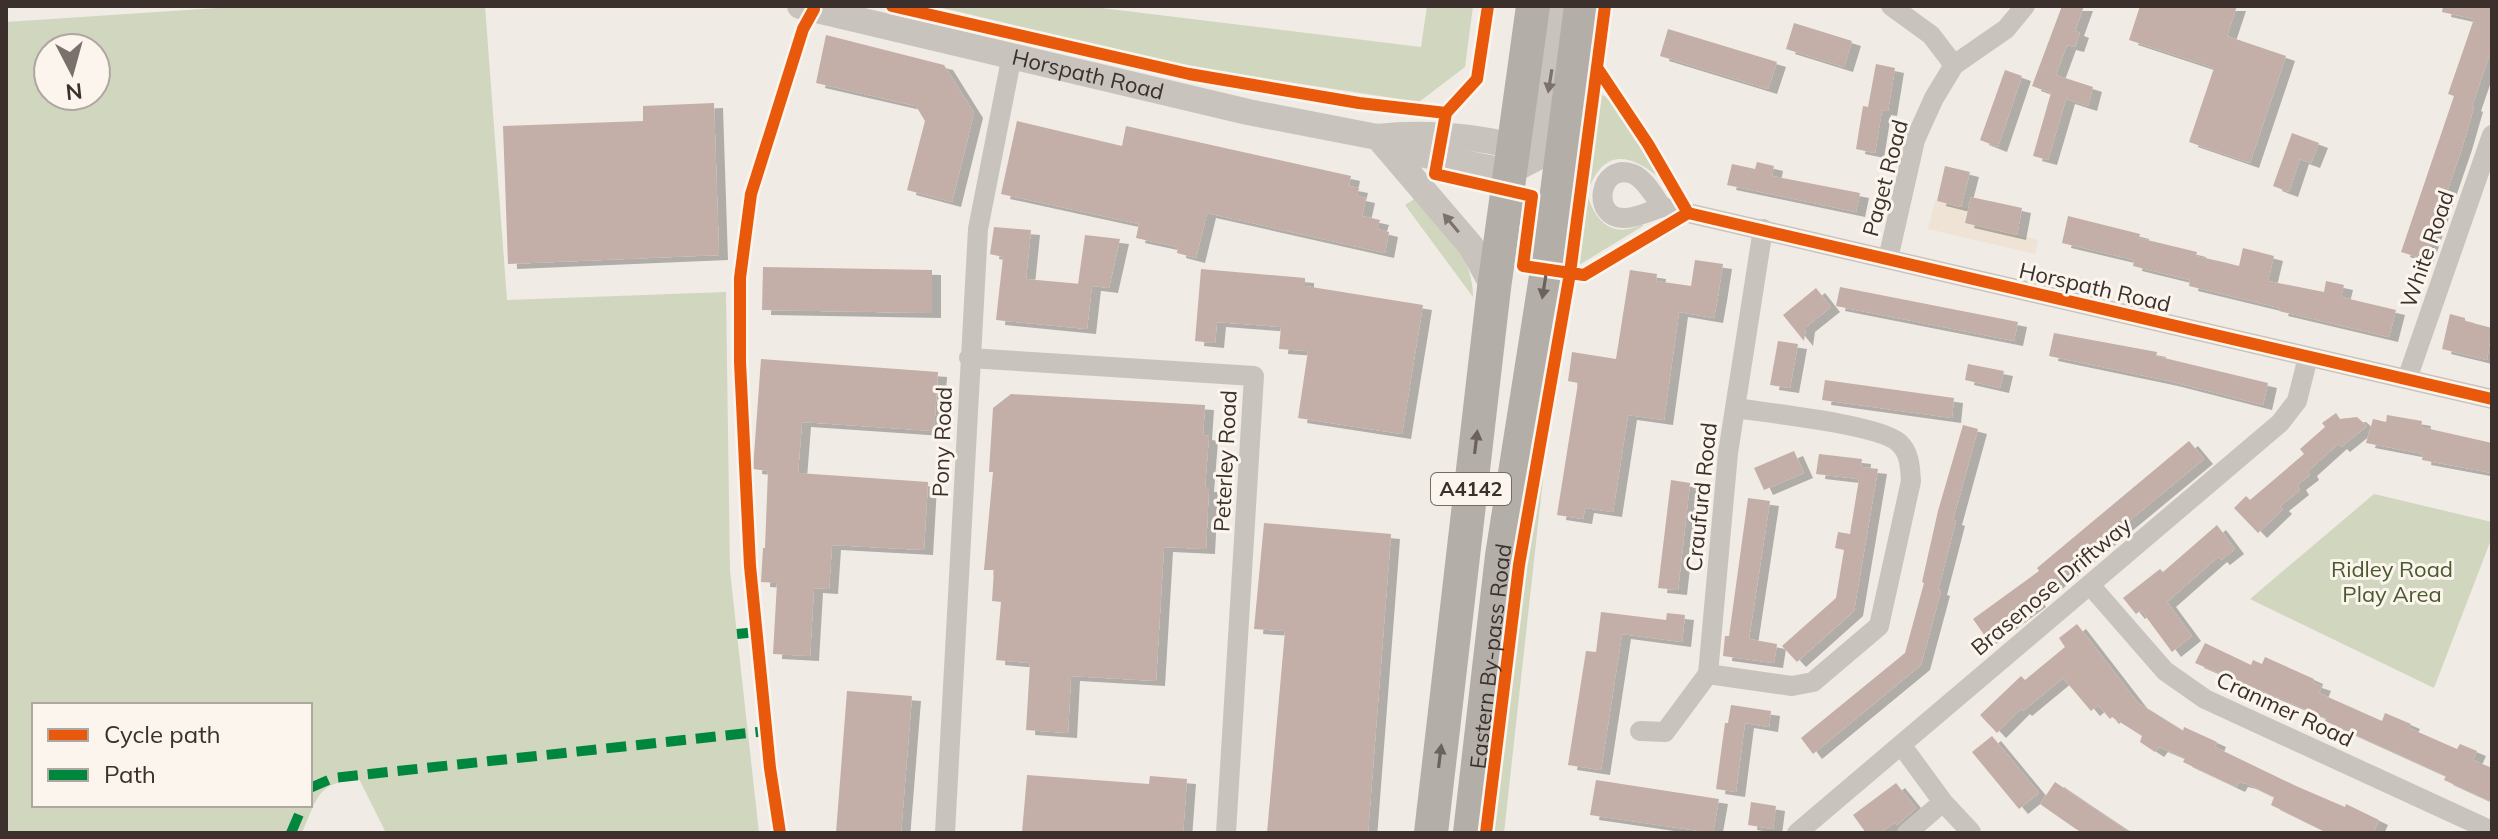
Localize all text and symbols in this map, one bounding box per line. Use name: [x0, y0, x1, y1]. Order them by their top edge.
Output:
north arrow: [32, 32, 112, 112]
street label: Horspath Road: [1009, 43, 1167, 106]
one-way arrow: [1543, 69, 1555, 94]
text: N: [64, 77, 84, 107]
street label: Paget Road: [1856, 117, 1914, 239]
street label: White Road: [2394, 187, 2460, 311]
one-way arrow: [1443, 213, 1460, 233]
street label: Horspath Road: [2016, 256, 2174, 318]
one-way arrow: [1537, 275, 1550, 300]
street label: Pony Road: [926, 386, 958, 498]
street label: Peterley Road: [1207, 389, 1243, 533]
street label: Craufurd Road: [1679, 421, 1723, 573]
one-way arrow: [1470, 429, 1483, 454]
road number: A4142: [1431, 473, 1511, 505]
street label: Brasenose Driftway: [1965, 510, 2137, 661]
street label: Eastern By-pass Road: [1464, 542, 1518, 770]
park label: Ridley Road Play Area: [2331, 555, 2453, 608]
street label: Cranmer Road: [2212, 665, 2358, 753]
legend: [32, 703, 312, 807]
text: Cycle path: [104, 719, 221, 749]
one-way arrow: [1433, 743, 1446, 768]
text: Path: [104, 759, 156, 789]

